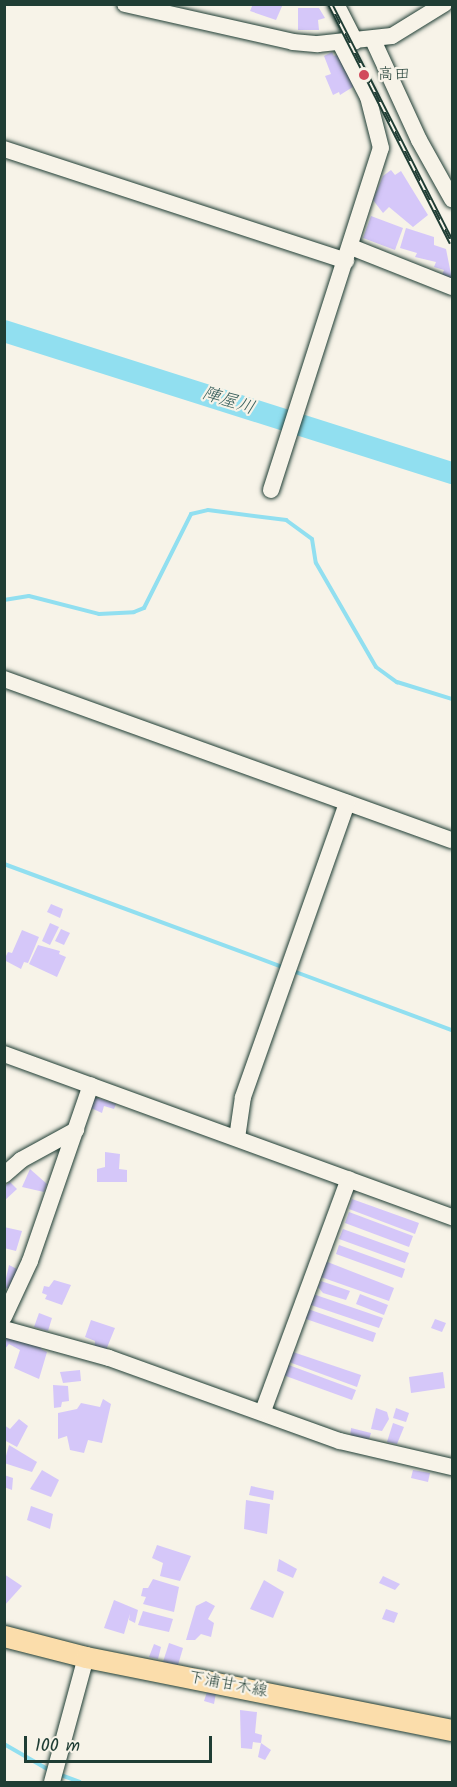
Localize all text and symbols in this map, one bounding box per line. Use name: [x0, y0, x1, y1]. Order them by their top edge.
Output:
place label: 高田: [378, 65, 410, 85]
marker: 高田: [355, 66, 373, 84]
water label: 陣屋川: [199, 383, 257, 421]
street label: 下浦甘木線: [187, 1668, 269, 1702]
scale bar: [27, 1724, 214, 1762]
text: 100 m: [35, 1732, 80, 1761]

